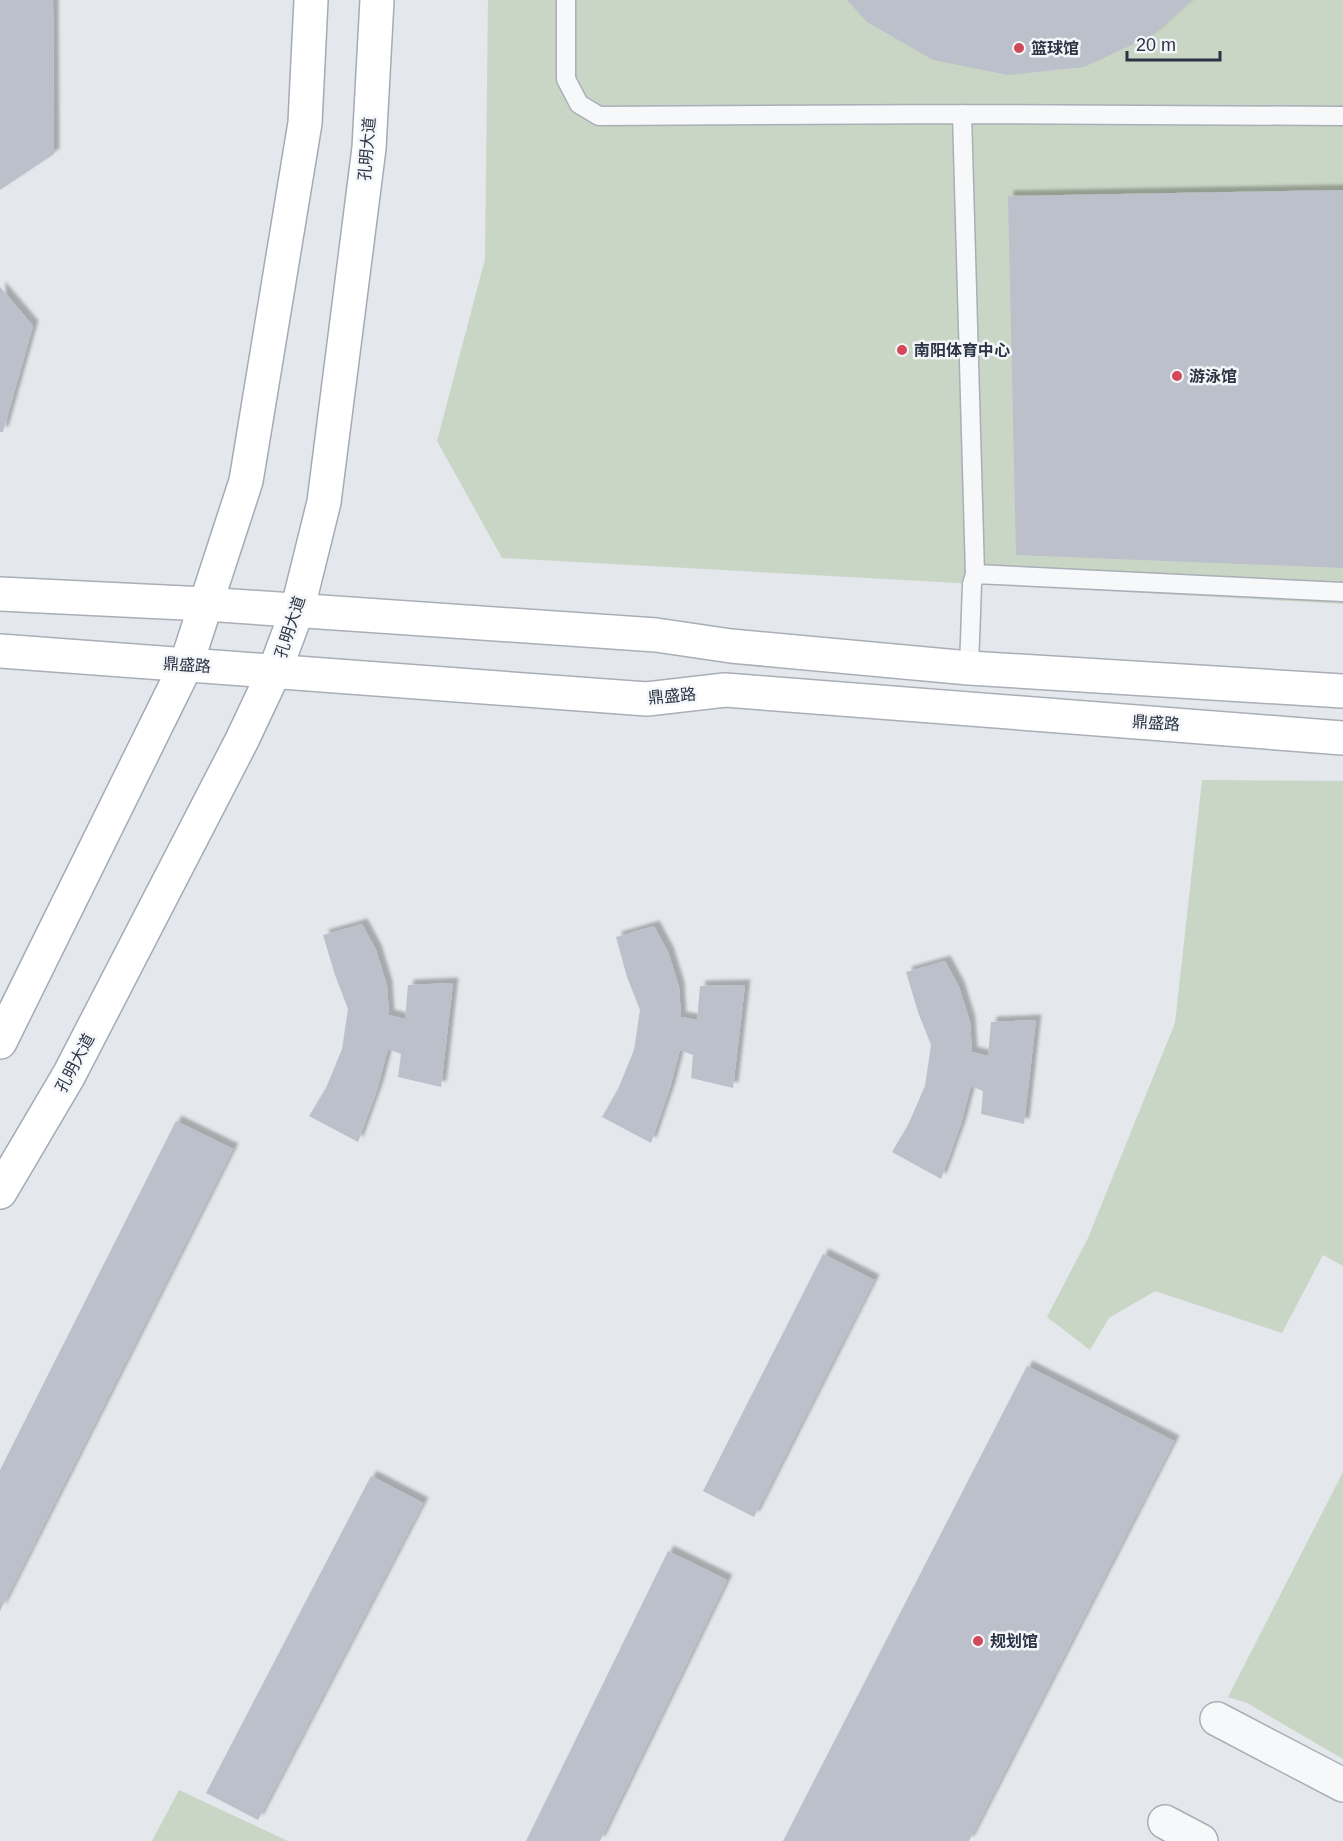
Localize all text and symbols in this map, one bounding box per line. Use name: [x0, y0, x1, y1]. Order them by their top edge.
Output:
scale bar: [1127, 24, 1220, 62]
text: 20 m: [1136, 35, 1176, 55]
place label: 篮球馆: [1031, 40, 1079, 57]
marker: 篮球馆: [1012, 41, 1026, 55]
street label: 孔明大道: [356, 116, 378, 182]
place label: 南阳体育中心: [914, 342, 1010, 359]
marker: 南阳体育中心: [895, 343, 909, 357]
place label: 游泳馆: [1189, 368, 1237, 385]
marker: 游泳馆: [1170, 369, 1184, 383]
street label: 孔明大道: [272, 594, 308, 660]
street label: 鼎盛路: [162, 655, 212, 675]
street label: 鼎盛路: [647, 685, 697, 707]
street label: 鼎盛路: [1131, 713, 1181, 733]
street label: 孔明大道: [52, 1031, 98, 1095]
place label: 规划馆: [990, 1632, 1038, 1650]
marker: 规划馆: [971, 1634, 985, 1648]

